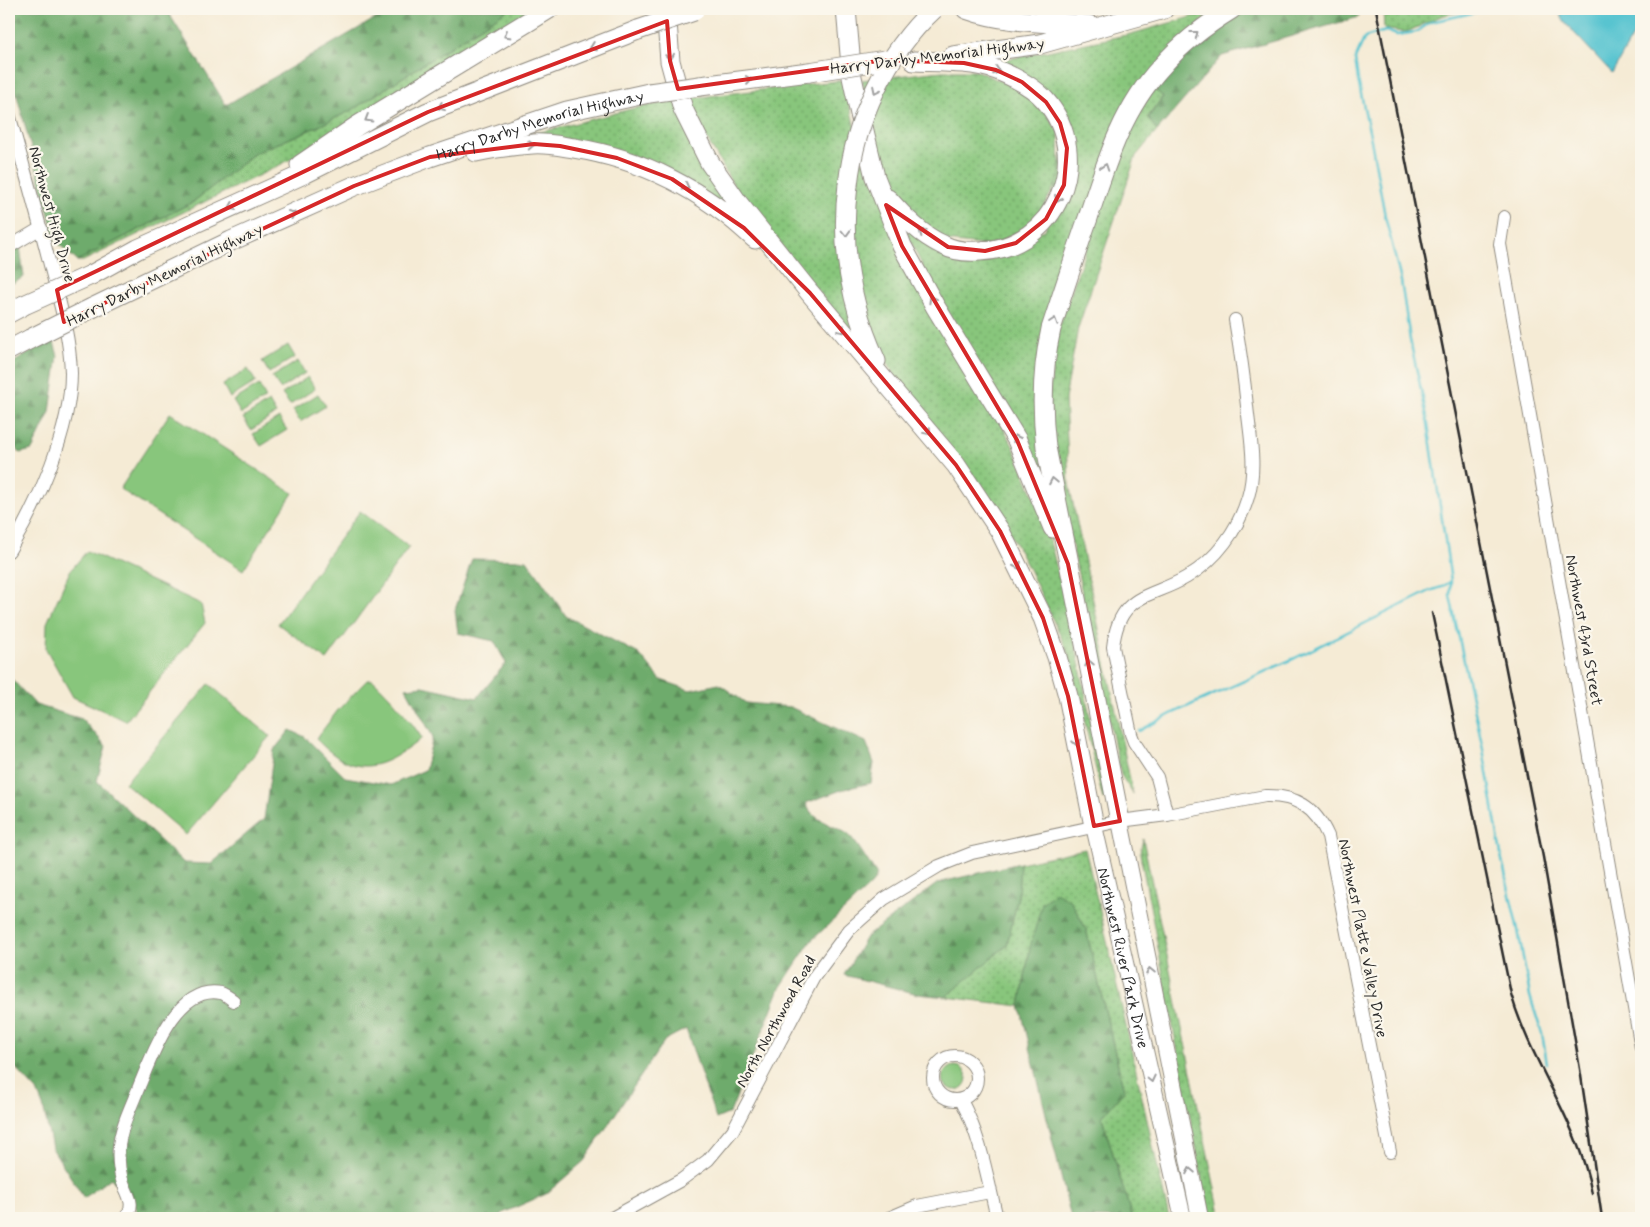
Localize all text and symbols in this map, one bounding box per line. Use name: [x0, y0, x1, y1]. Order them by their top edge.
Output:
one-way arrow: [504, 28, 513, 38]
one-way arrow: [1189, 32, 1198, 40]
street label: Harry Darby Memorial Highway: [829, 33, 1046, 81]
one-way arrow: [589, 41, 597, 51]
one-way arrow: [664, 54, 675, 62]
one-way arrow: [992, 65, 1001, 75]
one-way arrow: [745, 75, 753, 86]
street label: Harry Darby Memorial Highway: [433, 85, 646, 166]
one-way arrow: [871, 85, 882, 94]
one-way arrow: [438, 101, 446, 111]
one-way arrow: [365, 113, 374, 122]
one-way arrow: [527, 139, 535, 150]
street label: Northwest High Drive: [22, 144, 80, 285]
one-way arrow: [1099, 163, 1109, 171]
one-way arrow: [680, 181, 689, 191]
one-way arrow: [1054, 194, 1065, 203]
one-way arrow: [228, 200, 237, 211]
one-way arrow: [287, 209, 296, 220]
street label: Harry Darby Memorial Highway: [63, 219, 267, 333]
one-way arrow: [918, 229, 928, 238]
one-way arrow: [840, 230, 851, 238]
one-way arrow: [928, 295, 938, 304]
one-way arrow: [1048, 317, 1058, 326]
one-way arrow: [836, 325, 845, 334]
one-way arrow: [922, 426, 931, 435]
one-way arrow: [1012, 434, 1022, 443]
one-way arrow: [1048, 477, 1058, 486]
street label: Northwest 43rd Street: [1560, 553, 1607, 708]
one-way arrow: [1011, 561, 1022, 570]
one-way arrow: [1084, 659, 1095, 668]
one-way arrow: [1072, 739, 1082, 748]
street label: Northwest Platte Valley Drive: [1333, 837, 1392, 1039]
street label: Northwest River Park Drive: [1092, 866, 1153, 1050]
street label: North Northwood Road: [731, 952, 821, 1091]
one-way arrow: [1146, 967, 1156, 976]
one-way arrow: [1145, 1074, 1156, 1083]
one-way arrow: [1185, 1166, 1195, 1175]

